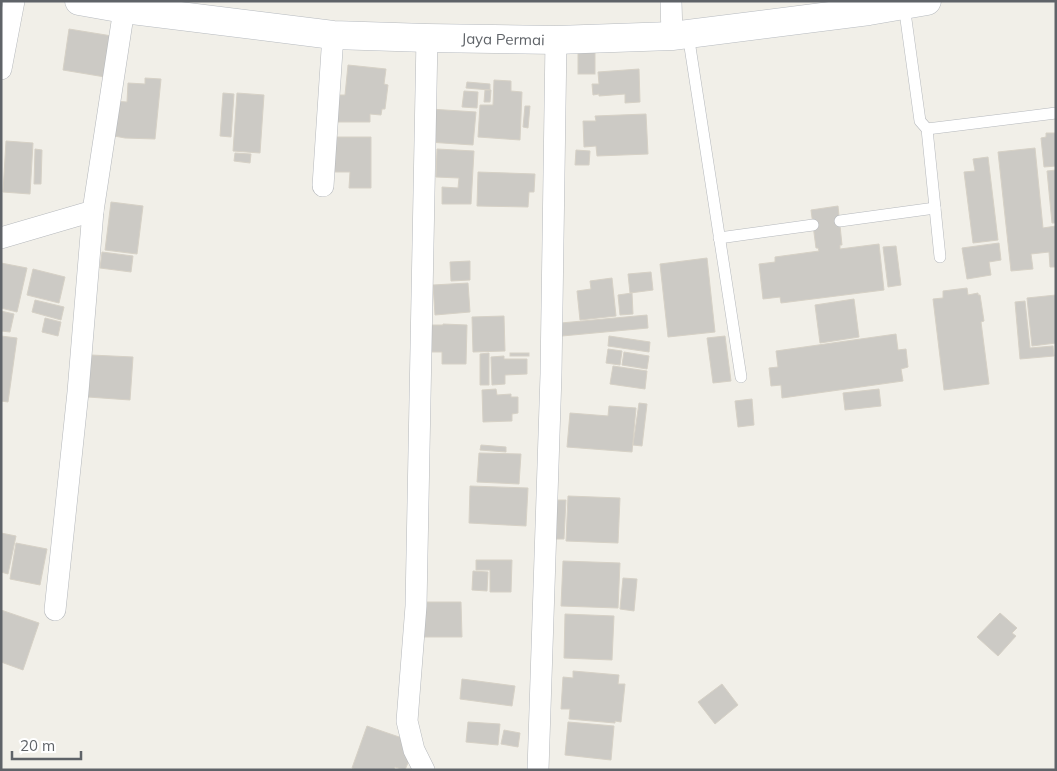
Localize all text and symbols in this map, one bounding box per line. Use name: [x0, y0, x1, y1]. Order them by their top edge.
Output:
street label: Jaya Permai: [461, 29, 545, 49]
scale bar: [12, 728, 81, 760]
text: 20 m: [20, 736, 55, 755]

